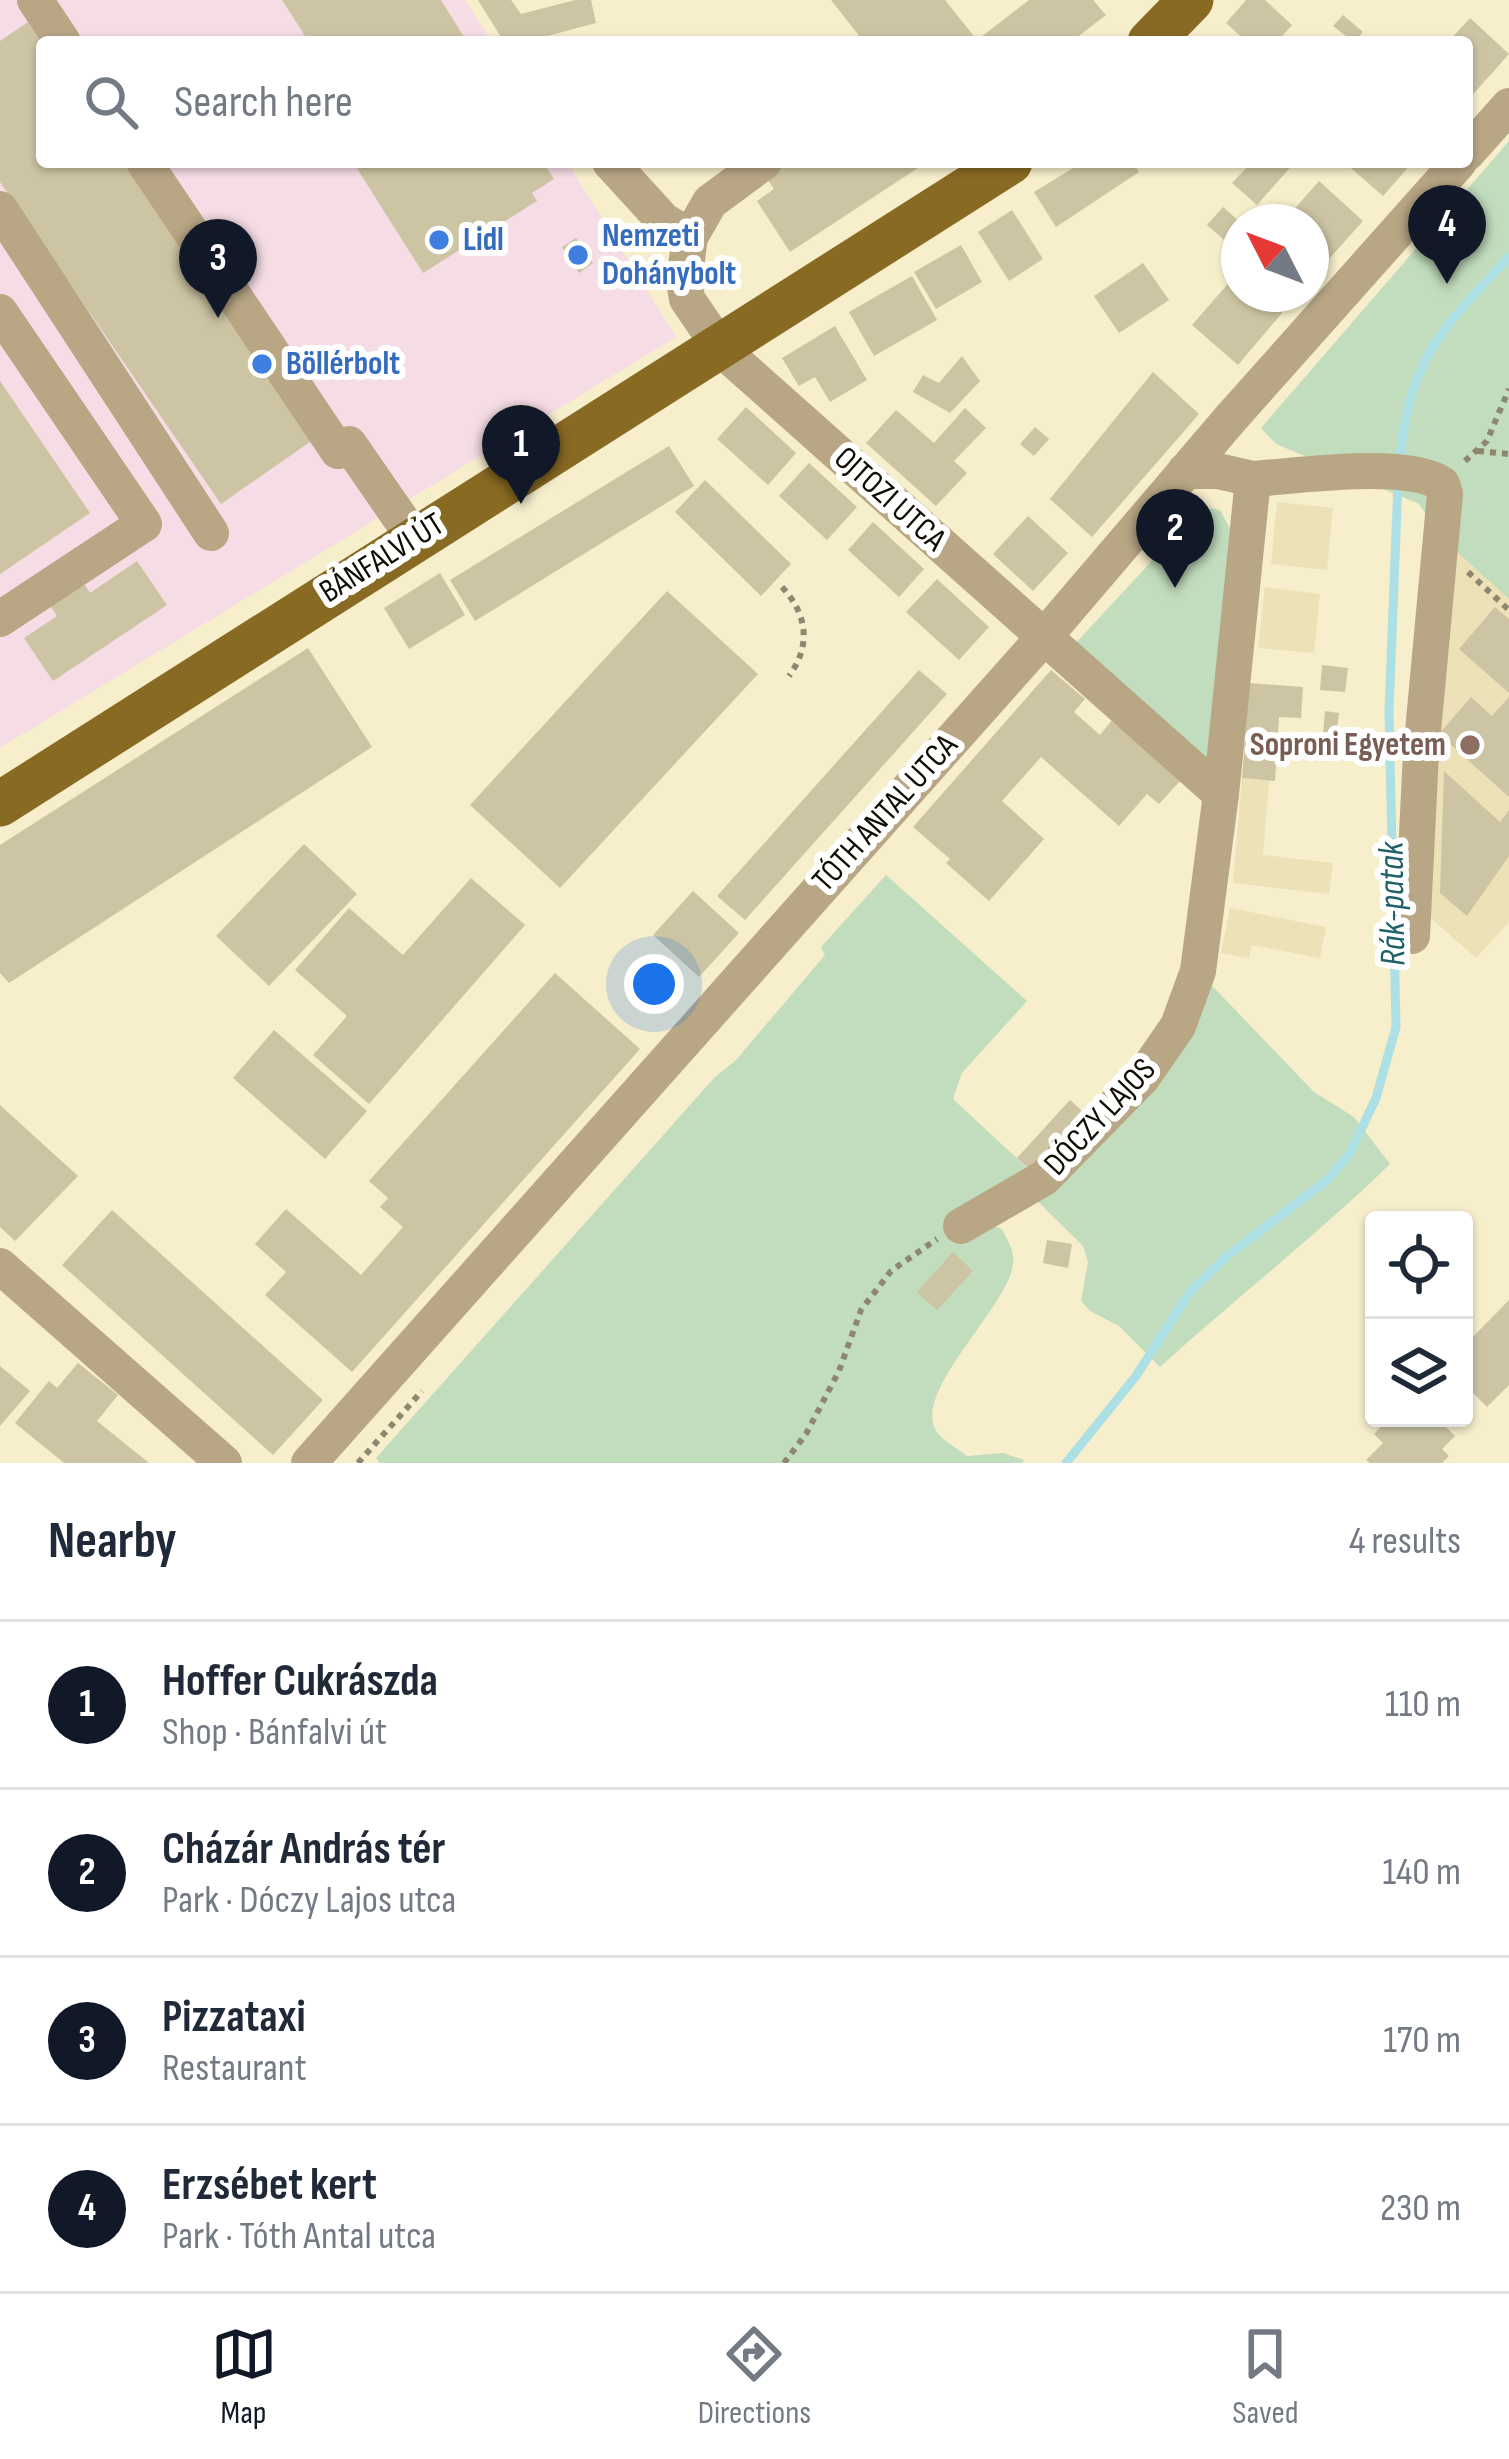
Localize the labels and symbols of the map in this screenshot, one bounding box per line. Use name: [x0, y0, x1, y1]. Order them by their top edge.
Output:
pin: 4: [1408, 185, 1486, 284]
north arrow: [1221, 204, 1329, 312]
place label: Nemzeti Dohánybolt: [602, 216, 736, 294]
pin: 3: [179, 219, 257, 318]
place label: Lidl: [463, 220, 504, 260]
marker: Lidl: [426, 227, 452, 253]
marker: Nemzeti Dohánybolt: [565, 242, 591, 268]
place label: Böllérbolt: [286, 344, 400, 384]
marker: Böllérbolt: [249, 351, 275, 377]
pin: 1: [482, 405, 560, 504]
street label: OJTOZI UTCA: [826, 438, 955, 560]
pin: 2: [1136, 489, 1214, 588]
street label: BÁNFALVI ÚT: [312, 504, 452, 612]
street label: TÓTH ANTAL UTCA: [804, 725, 967, 900]
place label: Soproni Egyetem: [1250, 725, 1446, 765]
marker: Soproni Egyetem: [1457, 732, 1483, 758]
water label: Rák-patak: [1370, 840, 1416, 966]
your location: [624, 954, 684, 1014]
street label: DÓCZY LAJOS: [1036, 1050, 1164, 1184]

